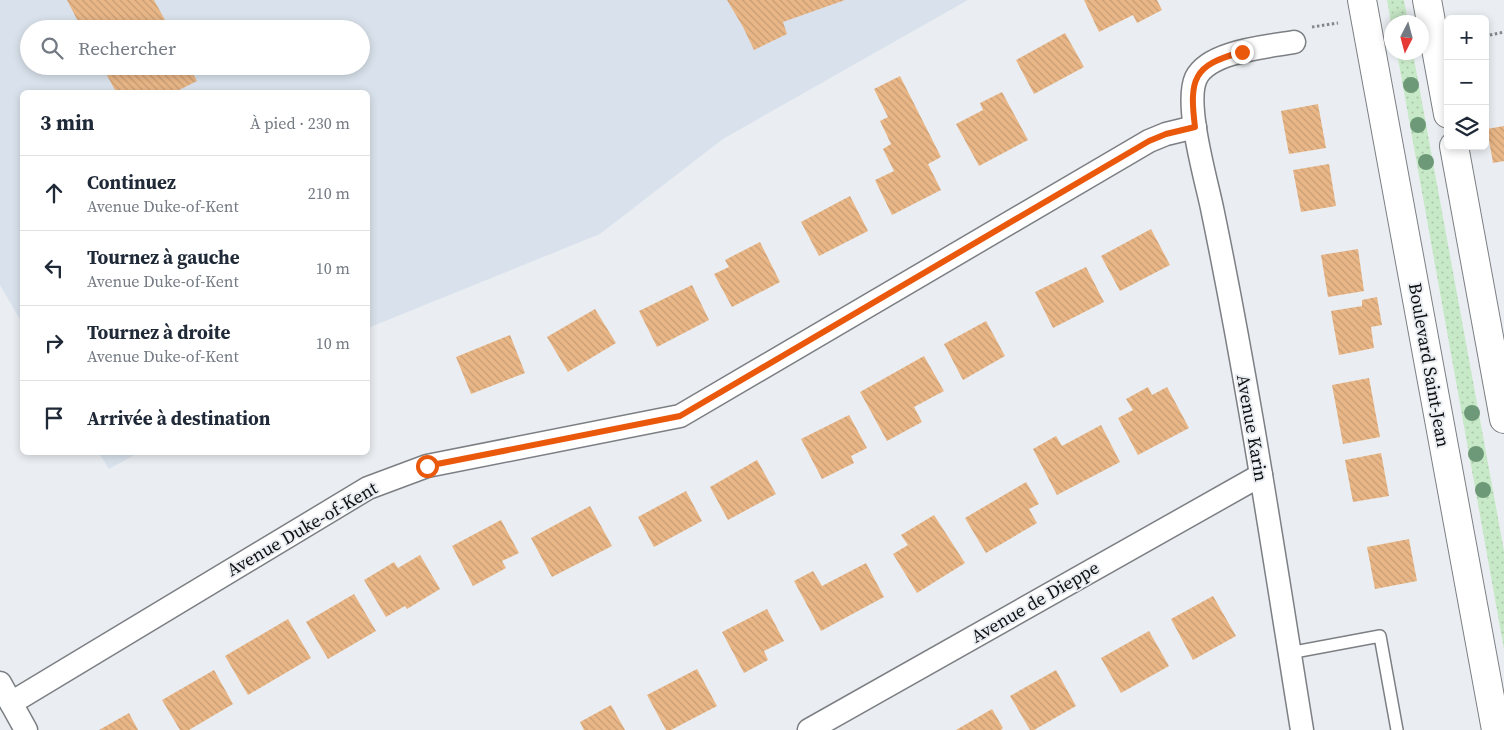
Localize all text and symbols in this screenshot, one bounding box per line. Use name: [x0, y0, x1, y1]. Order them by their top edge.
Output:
north arrow: [1384, 15, 1429, 60]
map controls: [1444, 15, 1489, 150]
button: +: [1444, 15, 1489, 60]
search box: [20, 20, 370, 75]
icon: search: [38, 34, 66, 62]
text: Rechercher: [78, 35, 176, 61]
route end: [1231, 41, 1254, 64]
button: −: [1444, 60, 1489, 105]
button: layers: [1444, 105, 1489, 150]
text: 3 min: [40, 108, 95, 137]
text: À pied · 230 m: [250, 112, 350, 134]
text: Continuez: [87, 169, 176, 195]
icon: ahead: [40, 179, 68, 207]
text: 210 m: [308, 182, 350, 204]
text: Avenue Duke-of-Kent: [87, 195, 239, 217]
text: Tournez à gauche: [87, 244, 240, 270]
icon: left: [40, 254, 68, 282]
text: 10 m: [316, 257, 350, 279]
text: Avenue Duke-of-Kent: [87, 270, 239, 292]
street label: Boulevard Saint-Jean: [1403, 281, 1456, 449]
text: Tournez à droite: [87, 319, 230, 345]
icon: right: [40, 329, 68, 357]
text: 10 m: [316, 332, 350, 354]
text: Avenue Duke-of-Kent: [87, 345, 239, 367]
street label: Avenue Karin: [1231, 373, 1274, 483]
icon: arrive: [40, 404, 68, 432]
text: Arrivée à destination: [87, 405, 270, 431]
route start: [416, 455, 439, 478]
street label: Avenue Duke-of-Kent: [222, 475, 382, 582]
street label: Avenue de Dieppe: [966, 555, 1103, 648]

